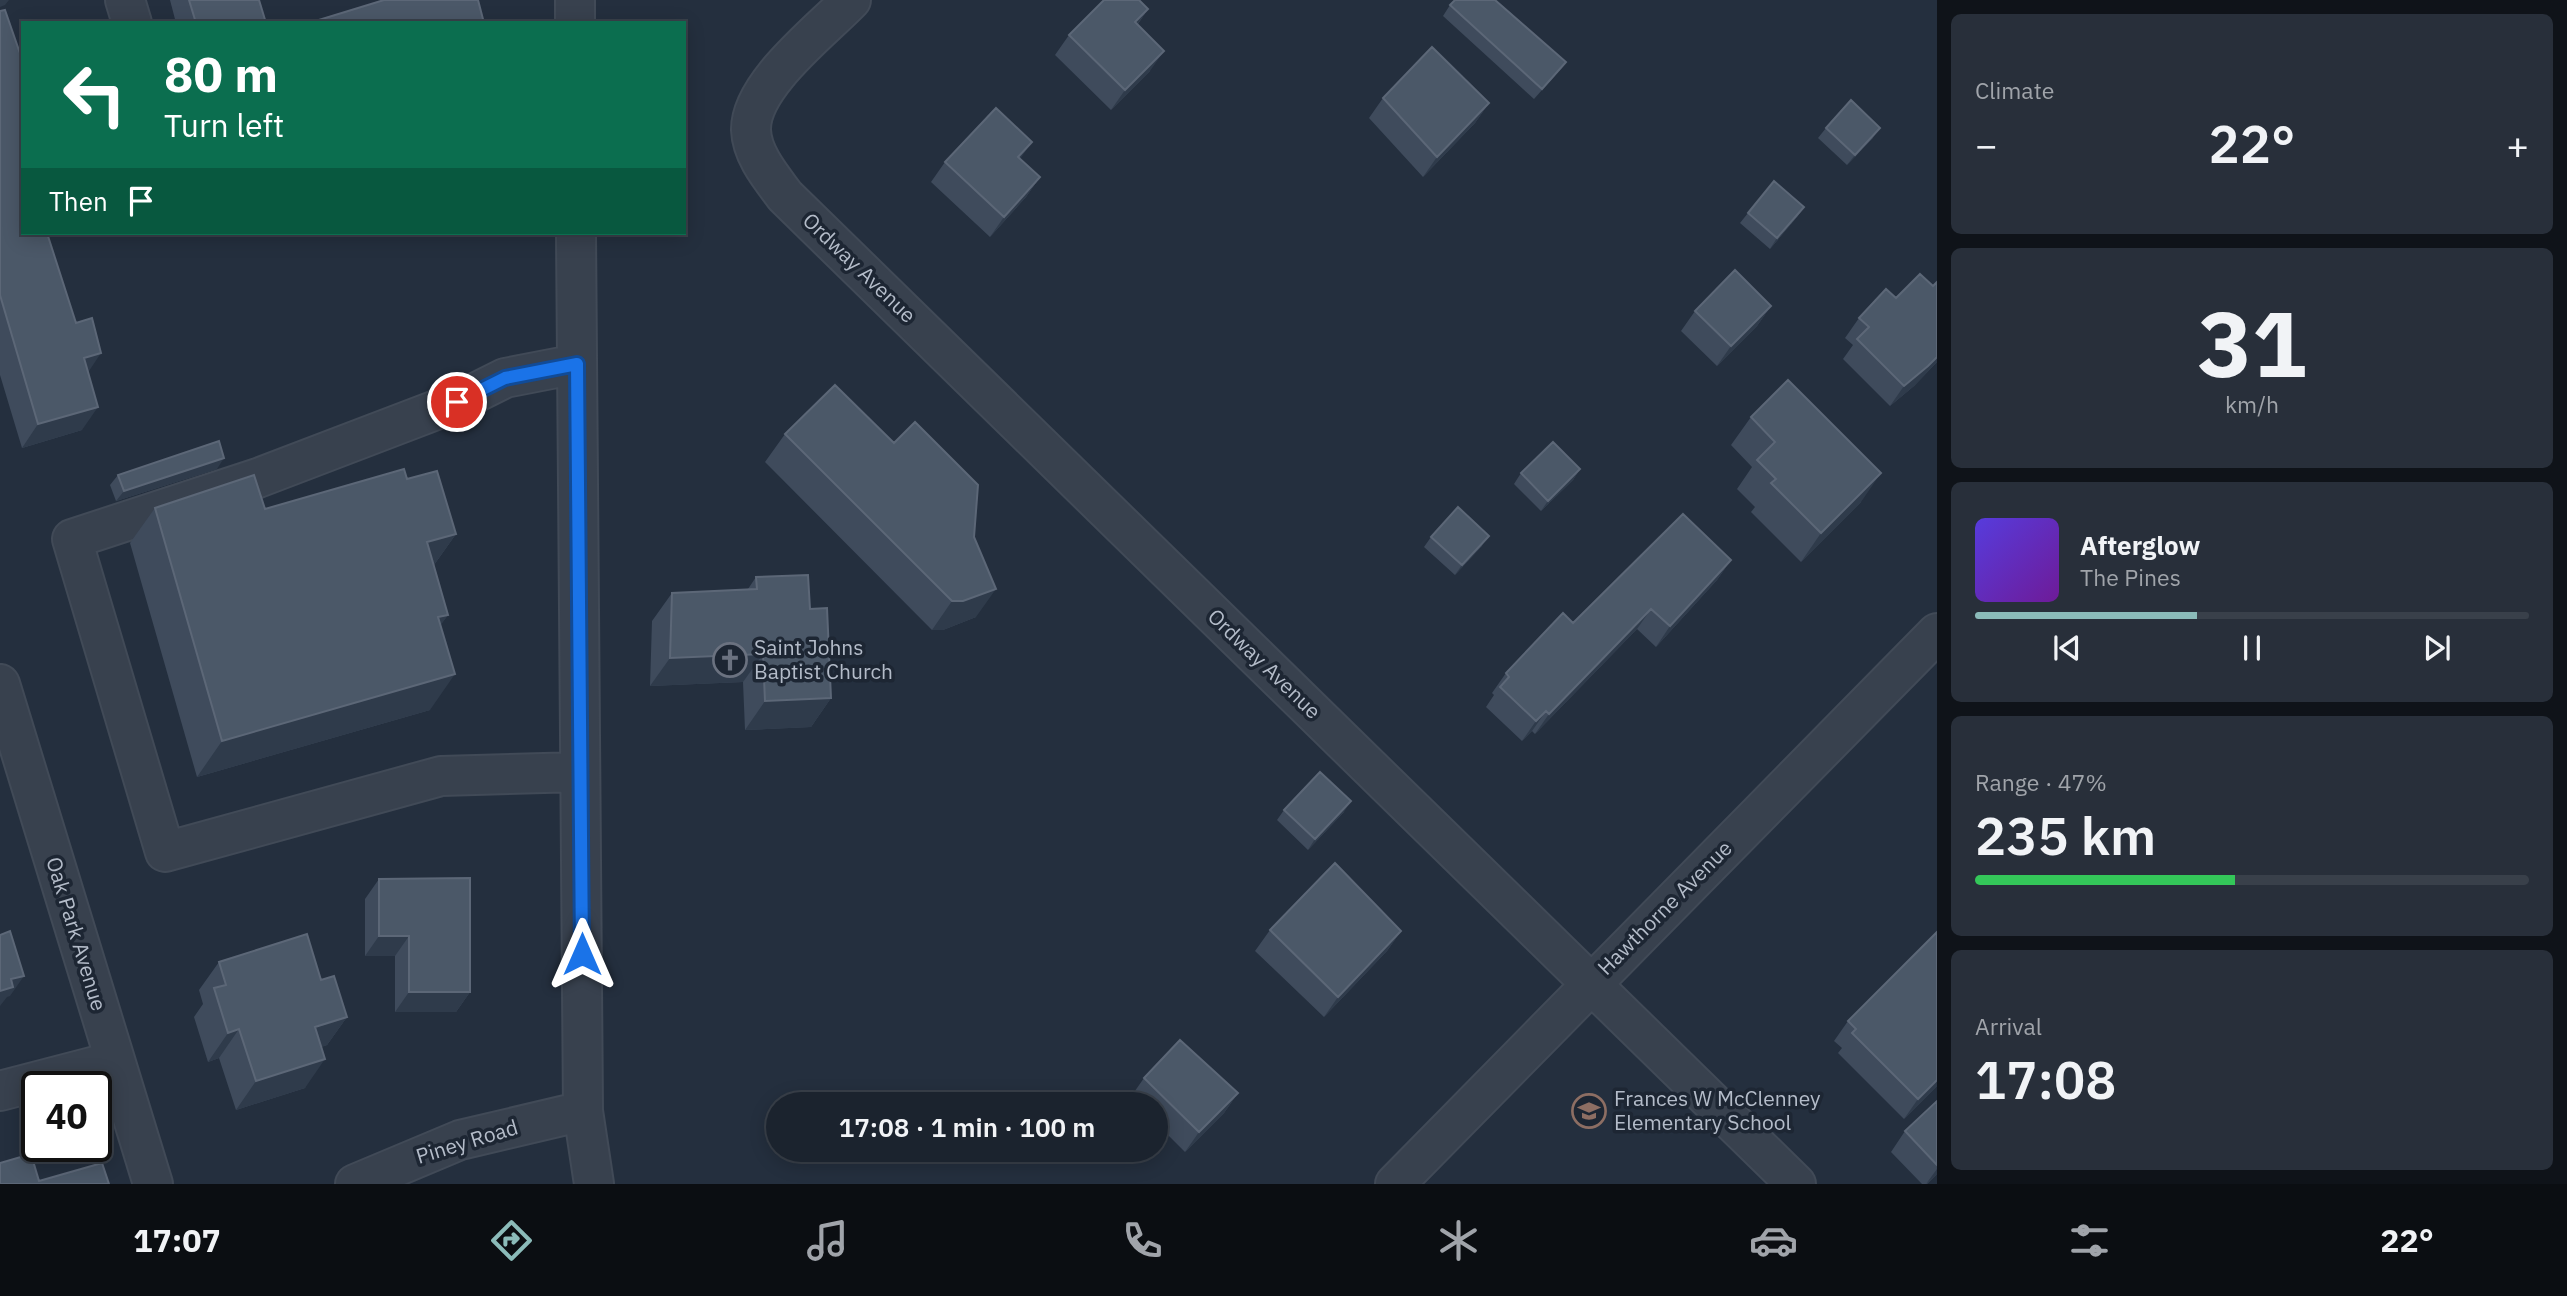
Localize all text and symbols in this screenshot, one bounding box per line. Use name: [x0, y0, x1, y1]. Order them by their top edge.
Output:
text: 80 m: [164, 42, 278, 105]
icon: left: [49, 49, 140, 140]
text: Climate: [1975, 75, 2054, 105]
text: Turn left: [164, 104, 284, 146]
text: 22°: [2209, 110, 2295, 177]
text: −: [1975, 120, 1998, 169]
text: +: [2506, 120, 2529, 169]
icon: arrive: [122, 182, 160, 220]
text: Then: [49, 184, 108, 218]
street label: Ordway Avenue: [797, 206, 922, 328]
text: 31: [2197, 284, 2307, 402]
pin: [427, 372, 487, 432]
icon: arrive: [438, 383, 476, 421]
text: km/h: [2225, 389, 2279, 419]
text: Afterglow: [2080, 528, 2200, 562]
text: The Pines: [2080, 562, 2181, 592]
street label: Ordway Avenue: [1202, 602, 1327, 724]
icon: previous: [2048, 629, 2086, 667]
icon: pause: [2233, 629, 2271, 667]
icon: next: [2418, 629, 2456, 667]
place label: Saint Johns Baptist Church: [754, 633, 893, 685]
church icon: Saint Johns Baptist Church: [711, 641, 749, 679]
text: Range · 47%: [1975, 767, 2107, 797]
text: 235 km: [1975, 802, 2156, 869]
street label: Hawthorne Avenue: [1591, 834, 1738, 981]
street label: Oak Park Avenue: [40, 853, 114, 1014]
position arrow: [545, 917, 619, 991]
text: Arrival: [1975, 1011, 2042, 1041]
text: 17:08: [1975, 1046, 2116, 1113]
speed limit sign: 40: [21, 1071, 112, 1162]
place label: Frances W McClenney Elementary School: [1614, 1084, 1821, 1136]
school or university icon: Frances W McClenney Elementary School: [1570, 1092, 1608, 1130]
text: 17:08 · 1 min · 100 m: [839, 1110, 1095, 1144]
street label: Piney Road: [412, 1112, 521, 1170]
icon: directions: [487, 1216, 536, 1265]
icon: music: [803, 1216, 852, 1265]
icon: phone: [1118, 1216, 1167, 1265]
icon: climate: [1434, 1216, 1483, 1265]
icon: car: [1749, 1216, 1798, 1265]
icon: filters: [2065, 1216, 2114, 1265]
text: 17:07: [133, 1219, 221, 1261]
text: 22°: [2380, 1219, 2434, 1261]

